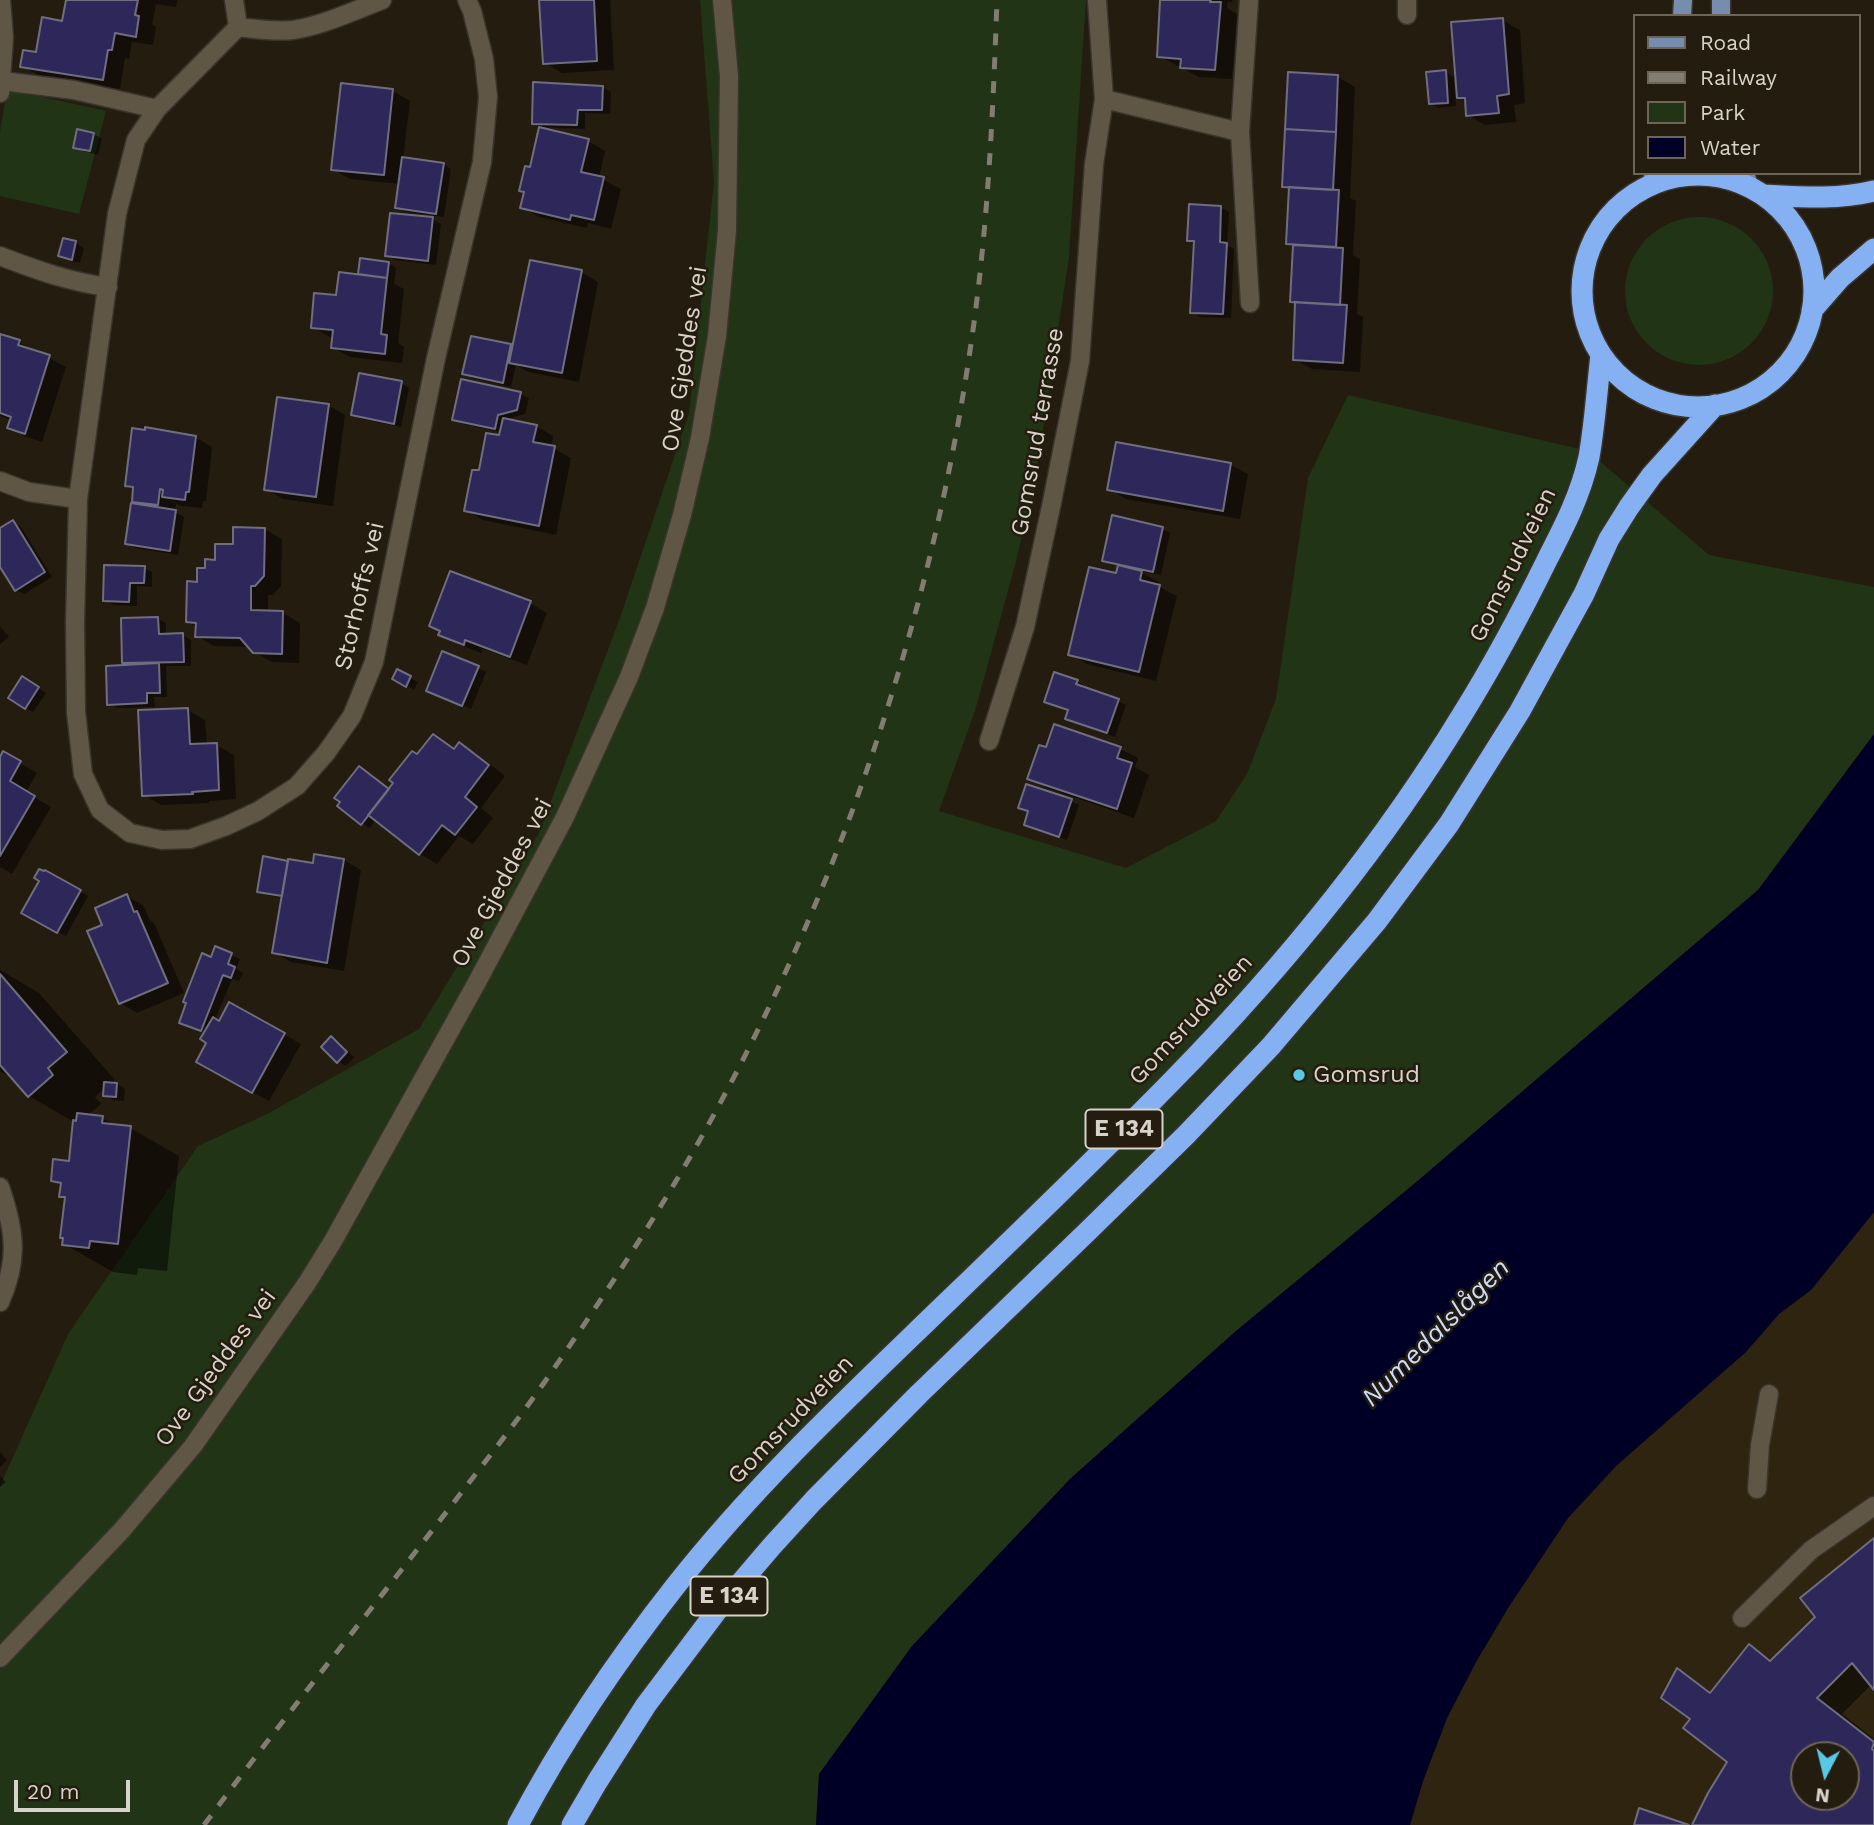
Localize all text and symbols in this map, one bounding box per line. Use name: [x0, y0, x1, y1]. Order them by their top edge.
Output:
legend: [1632, 14, 1860, 175]
text: Road: [1700, 30, 1751, 55]
text: Railway: [1700, 65, 1777, 90]
text: Park: [1700, 100, 1745, 125]
text: Water: [1700, 135, 1760, 160]
street label: Ove Gjeddes vei: [656, 264, 714, 454]
street label: Gomsrud terrasse: [1005, 326, 1071, 538]
street label: Gomsrudveien: [1463, 483, 1563, 647]
street label: Storhoffs vei: [329, 519, 391, 673]
street label: Ove Gjeddes vei: [445, 793, 559, 973]
street label: Gomsrudveien: [1123, 949, 1259, 1091]
place label: Gomsrud: [1313, 1061, 1420, 1089]
marker: Gomsrud: [1291, 1067, 1307, 1083]
road number: E 134: [1086, 1110, 1162, 1148]
water label: Numedalslågen: [1356, 1253, 1516, 1413]
street label: Ove Gjeddes vei: [149, 1284, 283, 1452]
street label: Gomsrudveien: [722, 1349, 860, 1491]
road number: E 134: [690, 1576, 768, 1616]
north arrow: [1790, 1741, 1860, 1811]
scale bar: [18, 1766, 133, 1810]
text: 20 m: [27, 1779, 79, 1804]
text: N: [1814, 1783, 1831, 1808]

